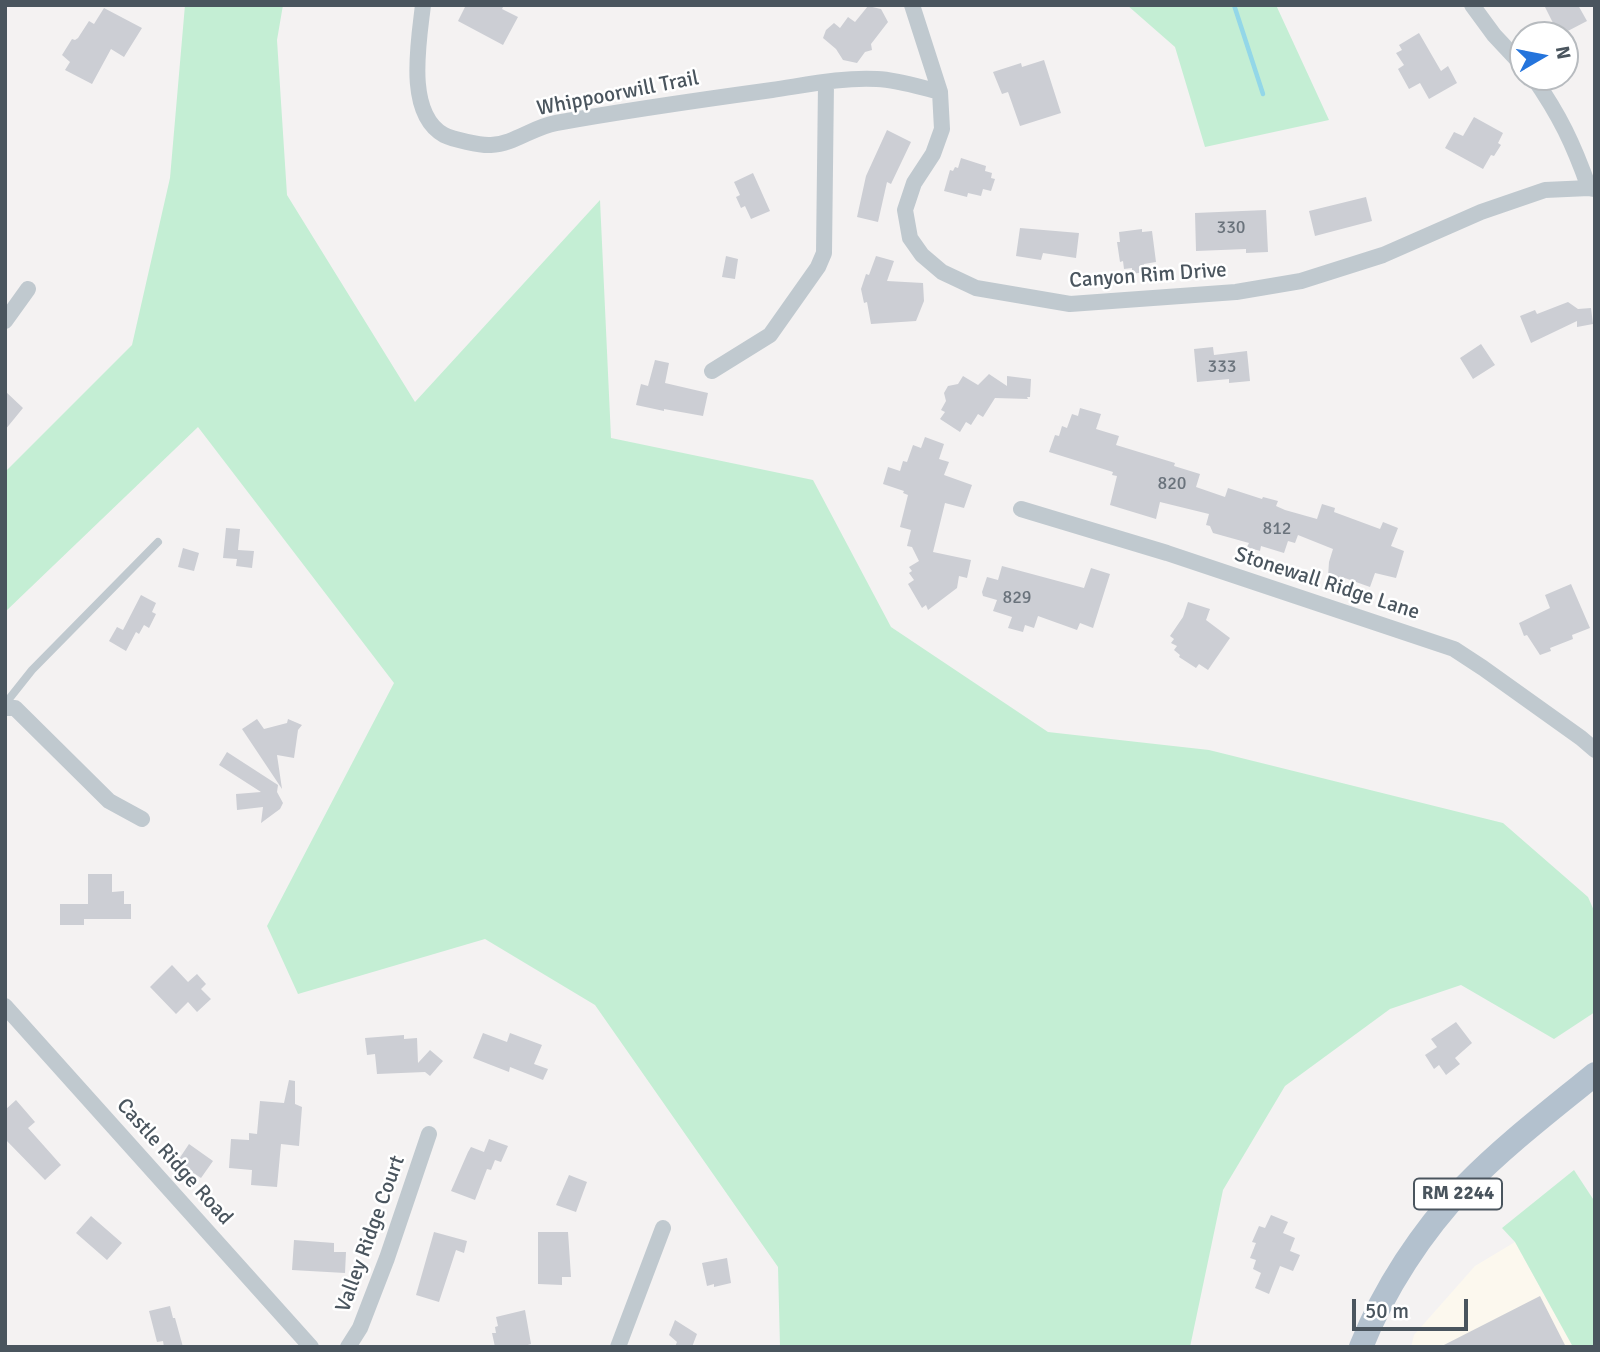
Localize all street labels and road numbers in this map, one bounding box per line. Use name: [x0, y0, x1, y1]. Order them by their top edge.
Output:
street label: Whippoorwill Trail: [535, 66, 701, 122]
street label: Canyon Rim Drive: [1069, 258, 1227, 294]
street label: Stonewall Ridge Lane: [1231, 542, 1423, 626]
street label: Castle Ridge Road: [111, 1094, 237, 1230]
street label: Valley Ridge Court: [331, 1152, 411, 1316]
road number: RM 2244: [1414, 1178, 1502, 1210]

